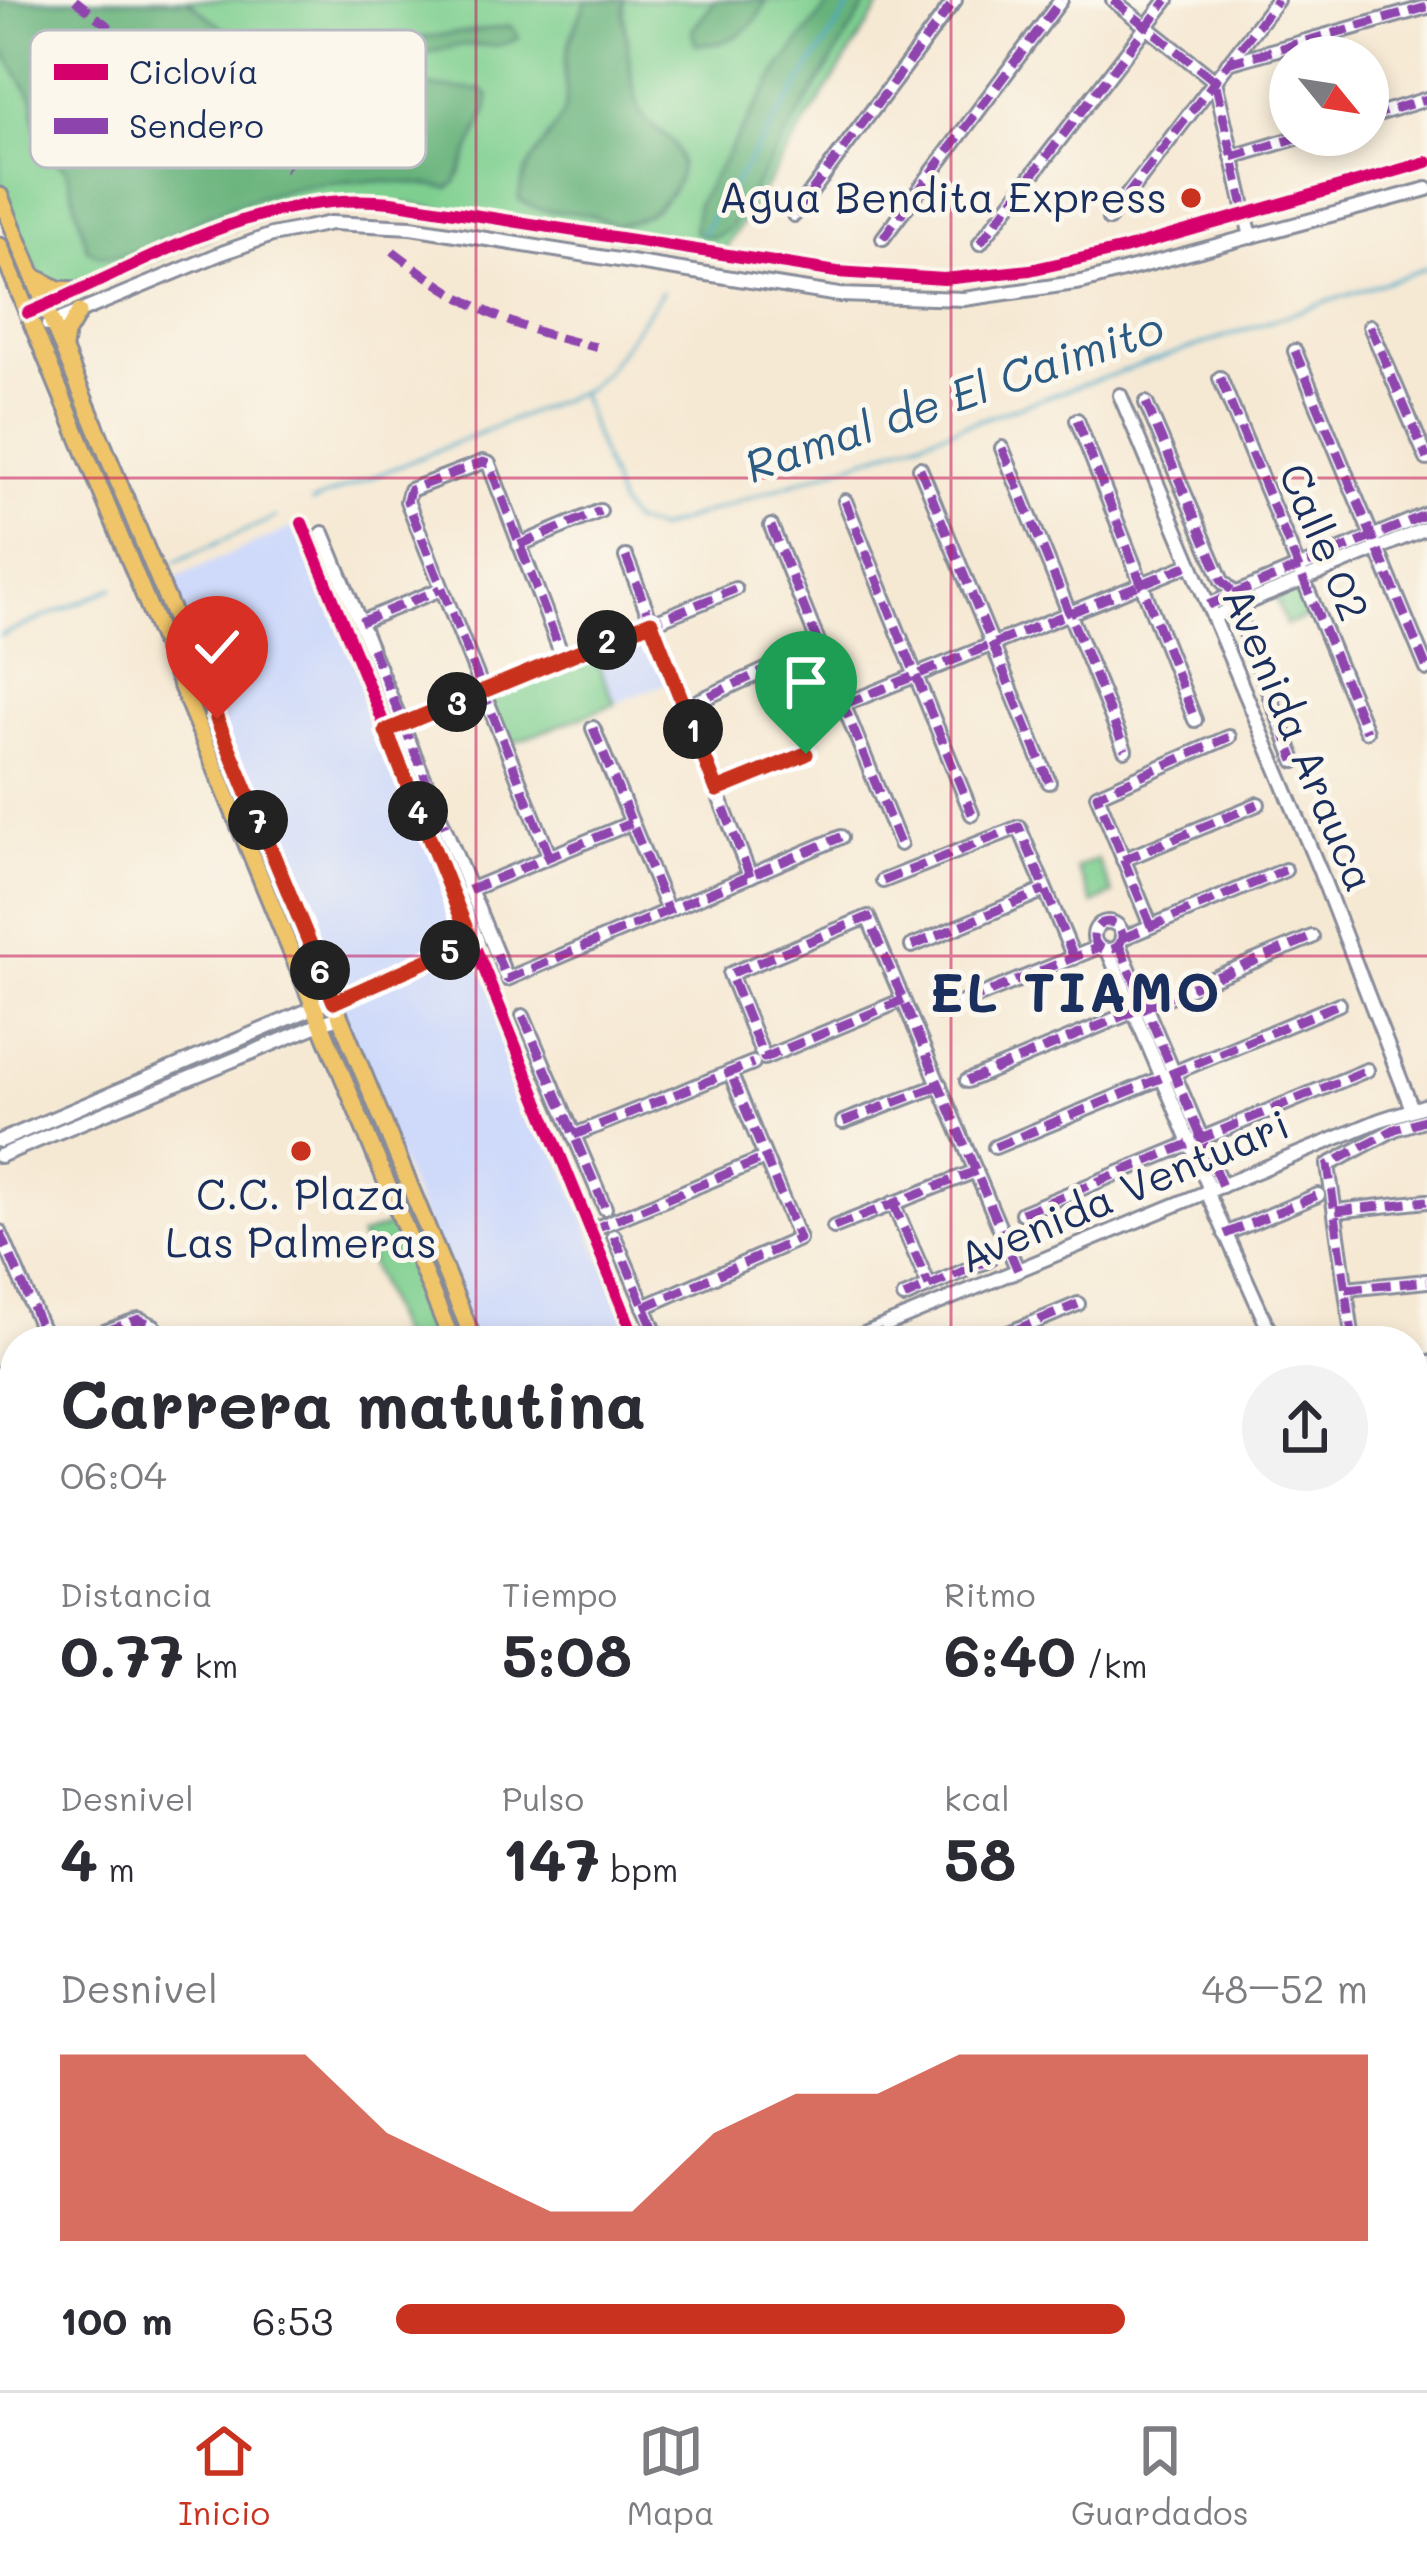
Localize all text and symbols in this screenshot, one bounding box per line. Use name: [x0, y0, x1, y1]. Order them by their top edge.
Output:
legend: [30, 30, 426, 168]
north arrow: [1269, 36, 1389, 156]
map controls: [1269, 36, 1389, 156]
text: Ciclovía: [129, 49, 258, 92]
text: Sendero: [129, 103, 264, 146]
place label: Agua Bendita Express: [719, 169, 1167, 224]
marker: Agua Bendita Express: [1178, 185, 1204, 211]
water label: Ramal de El Caimito: [736, 296, 1170, 494]
street label: Calle 02: [1268, 454, 1383, 629]
street label: Avenida Arauca: [1211, 578, 1389, 899]
pin: [166, 596, 268, 719]
pin: 2: [577, 610, 637, 670]
icon: check: [184, 614, 250, 680]
text: 2: [598, 618, 616, 661]
pin: [755, 631, 857, 754]
icon: arrive: [773, 649, 839, 715]
pin: 3: [427, 672, 487, 732]
text: 3: [447, 680, 467, 723]
pin: 1: [663, 699, 723, 759]
text: 1: [686, 707, 700, 750]
pin: 4: [388, 781, 448, 841]
text: 4: [408, 789, 428, 832]
pin: 7: [228, 790, 288, 850]
text: 7: [249, 798, 267, 841]
pin: 5: [420, 920, 480, 980]
text: 5: [440, 928, 460, 971]
pin: 6: [290, 940, 350, 1000]
text: 6: [310, 948, 330, 991]
district label: EL TIAMO: [929, 955, 1223, 1026]
street label: Avenida Ventuari: [950, 1095, 1297, 1284]
marker: C.C. Plaza Las Palmeras: [288, 1138, 314, 1164]
place label: C.C. Plaza Las Palmeras: [165, 1166, 437, 1269]
text: Carrera matutina: [60, 1360, 646, 1446]
button: share: [1242, 1365, 1368, 1491]
text: 06:04: [60, 1448, 167, 1499]
text: Distancia: [60, 1572, 212, 1615]
text: Tiempo: [502, 1572, 617, 1615]
text: Ritmo: [944, 1572, 1036, 1615]
text: 0.77: [60, 1615, 184, 1693]
text: 5:08: [502, 1615, 632, 1693]
text: 6:40: [944, 1615, 1076, 1693]
text: km: [184, 1643, 238, 1686]
text: /km: [1076, 1643, 1148, 1686]
text: Desnivel: [60, 1776, 194, 1819]
text: Pulso: [502, 1776, 584, 1819]
text: kcal: [944, 1776, 1010, 1819]
text: 4: [60, 1819, 98, 1897]
text: 147: [502, 1819, 600, 1897]
text: 58: [944, 1819, 1016, 1897]
text: m: [98, 1847, 135, 1890]
text: bpm: [600, 1847, 678, 1890]
text: Desnivel: [60, 1962, 218, 2013]
text: 48–52 m: [1202, 1962, 1368, 2013]
text: 100 m: [60, 2294, 172, 2345]
text: 6:53: [252, 2294, 333, 2345]
tab: Inicio: [178, 2418, 270, 2533]
tab: Mapa: [627, 2418, 715, 2533]
tab: Guardados: [1071, 2418, 1249, 2533]

